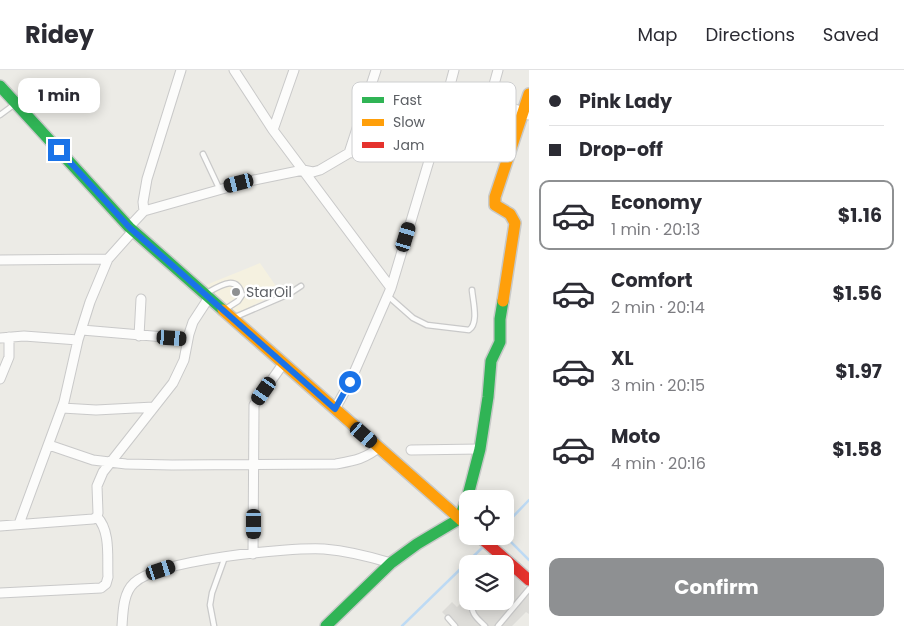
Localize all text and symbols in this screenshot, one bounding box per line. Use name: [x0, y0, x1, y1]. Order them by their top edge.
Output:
text: Ridey: [25, 18, 94, 51]
text: Map: [638, 22, 677, 47]
text: Directions: [705, 22, 795, 47]
text: Saved: [823, 22, 879, 47]
callout: 1 min: [18, 78, 100, 112]
legend: [352, 82, 516, 162]
text: 1 min: [38, 84, 80, 107]
text: Pink Lady: [579, 88, 672, 115]
text: Fast: [393, 90, 422, 110]
text: Slow: [393, 112, 426, 132]
text: Jam: [393, 135, 424, 155]
text: Drop-off: [579, 136, 663, 163]
route end: [48, 139, 70, 161]
car: [222, 172, 255, 194]
text: Economy: [611, 189, 702, 216]
icon: car: [551, 193, 596, 238]
text: $1.16: [838, 202, 882, 229]
text: 1 min · 20:13: [611, 218, 700, 241]
car: [394, 220, 417, 254]
text: Comfort: [611, 267, 693, 294]
icon: car: [551, 271, 596, 316]
text: $1.56: [833, 280, 882, 307]
place label: StarOil: [246, 282, 292, 302]
marker: StarOil: [230, 286, 242, 298]
text: 2 min · 20:14: [611, 296, 705, 319]
car: [156, 329, 187, 347]
text: XL: [611, 345, 634, 372]
icon: car: [551, 349, 596, 394]
text: $1.97: [835, 358, 882, 385]
route start: [339, 371, 361, 393]
car: [249, 374, 278, 408]
text: 3 min · 20:15: [611, 374, 705, 397]
car: [347, 419, 380, 451]
text: Moto: [611, 423, 660, 450]
icon: car: [551, 427, 596, 472]
text: $1.58: [832, 436, 882, 463]
text: 4 min · 20:16: [611, 452, 706, 475]
map controls: [459, 490, 514, 610]
button: locate: [459, 490, 514, 545]
car: [246, 509, 261, 539]
button: layers: [459, 555, 514, 610]
car: [144, 558, 177, 582]
button: Confirm: [549, 558, 884, 616]

